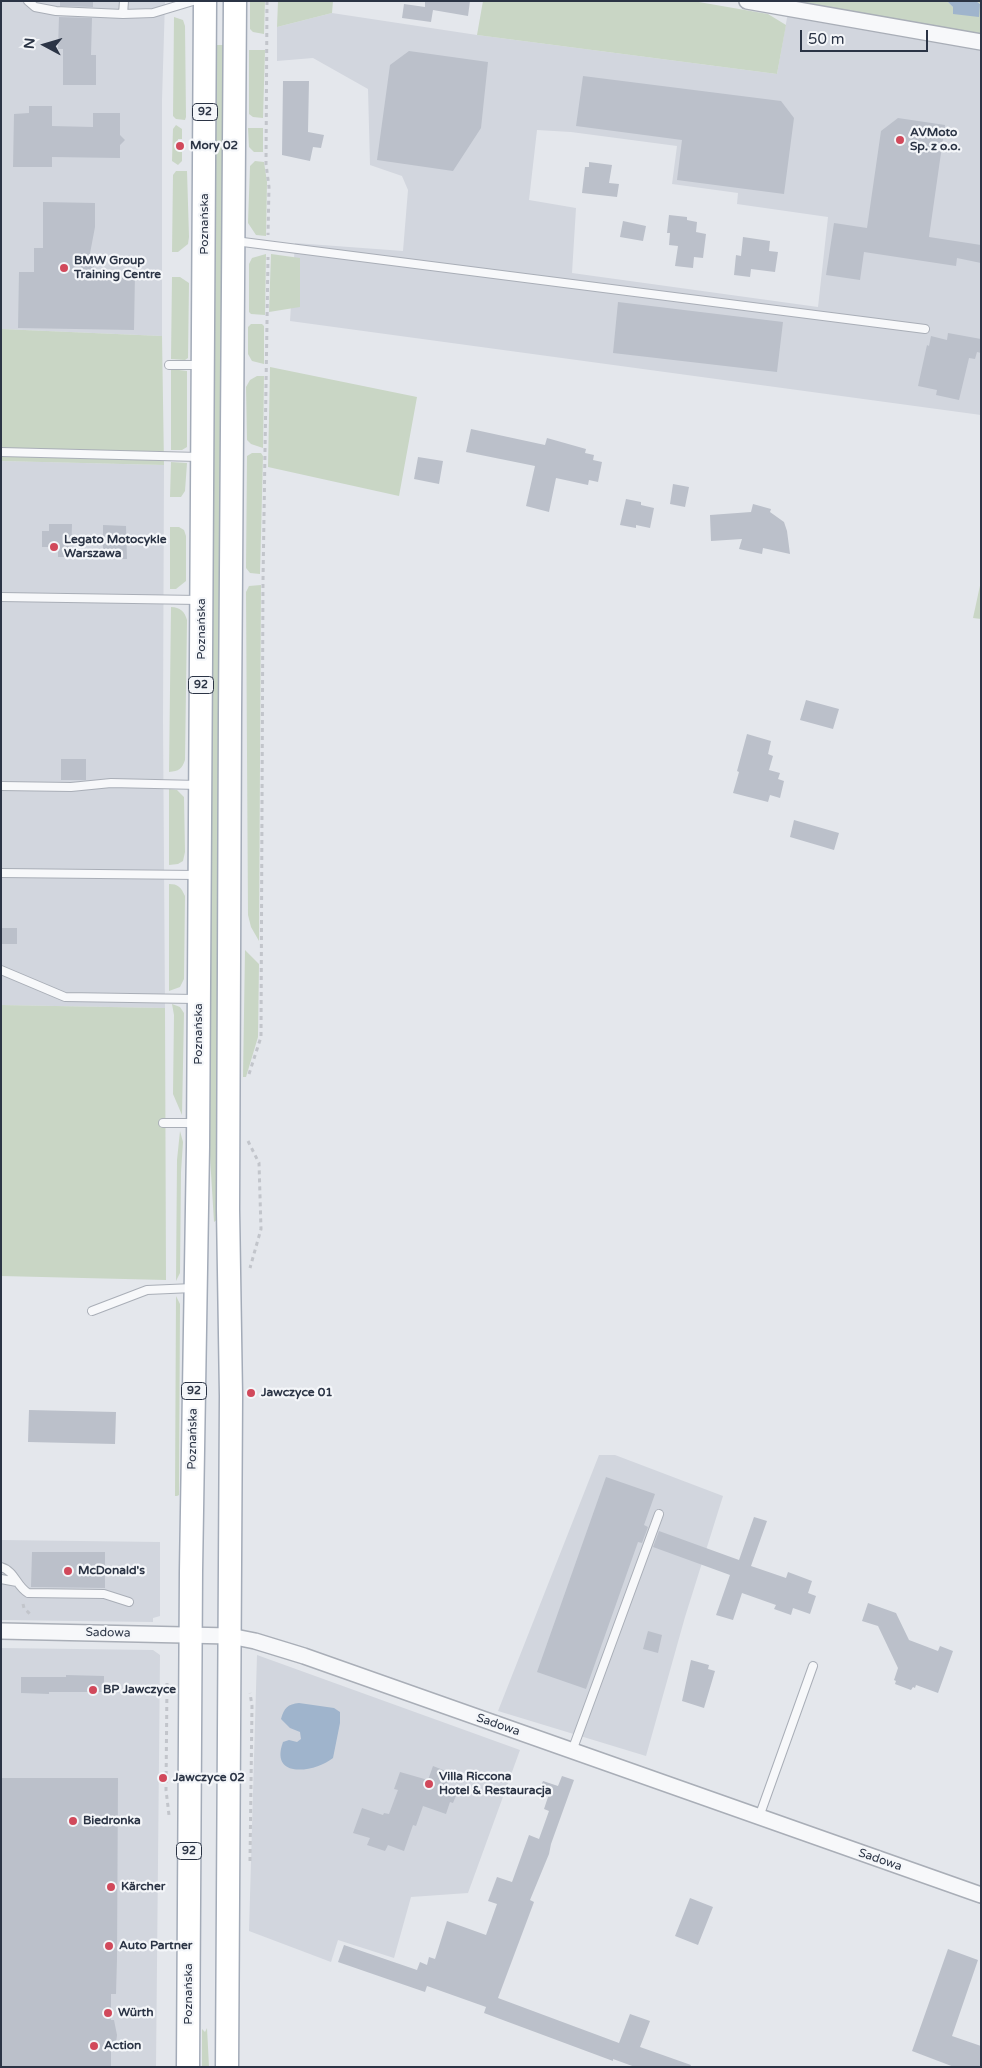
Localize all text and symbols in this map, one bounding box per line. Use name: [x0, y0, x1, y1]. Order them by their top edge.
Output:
north arrow: [20, 20, 70, 70]
scale bar: [802, 20, 930, 52]
text: 50 m: [808, 30, 845, 48]
text: N: [21, 37, 39, 50]
road number: 92: [192, 104, 218, 120]
place label: AVMoto Sp. z o.o.: [910, 126, 961, 154]
marker: AVMoto Sp. z o.o.: [894, 134, 906, 146]
place label: Mory 02: [190, 139, 238, 153]
marker: Mory 02: [174, 140, 186, 152]
street label: Poznańska: [198, 193, 212, 255]
place label: BMW Group Training Centre: [74, 254, 161, 282]
marker: BMW Group Training Centre: [58, 262, 70, 274]
place label: Legato Motocykle Warszawa: [64, 533, 166, 561]
marker: Legato Motocykle Warszawa: [48, 541, 60, 553]
street label: Poznańska: [195, 598, 209, 660]
road number: 92: [188, 676, 214, 694]
street label: Poznańska: [192, 1003, 206, 1065]
road number: 92: [182, 1382, 206, 1400]
place label: Jawczyce 01: [261, 1386, 333, 1400]
marker: Jawczyce 01: [245, 1387, 257, 1399]
street label: Poznańska: [185, 1408, 201, 1470]
place label: McDonald's: [78, 1564, 145, 1578]
marker: McDonald's: [62, 1565, 74, 1577]
street label: Sadowa: [85, 1625, 131, 1641]
place label: BP Jawczyce: [103, 1683, 176, 1697]
marker: BP Jawczyce: [87, 1684, 99, 1696]
street label: Sadowa: [474, 1711, 522, 1739]
place label: Villa Riccona Hotel & Restauracja: [439, 1770, 552, 1798]
place label: Jawczyce 02: [173, 1771, 245, 1785]
marker: Jawczyce 02: [157, 1772, 169, 1784]
marker: Villa Riccona Hotel & Restauracja: [423, 1778, 435, 1790]
place label: Biedronka: [83, 1814, 141, 1828]
marker: Biedronka: [67, 1815, 79, 1827]
road number: 92: [176, 1842, 202, 1860]
street label: Sadowa: [856, 1846, 904, 1874]
place label: Kärcher: [121, 1880, 165, 1894]
marker: Kärcher: [105, 1881, 117, 1893]
place label: Auto Partner: [119, 1939, 192, 1953]
marker: Auto Partner: [103, 1940, 115, 1952]
street label: Poznańska: [182, 1963, 196, 2025]
place label: Würth: [118, 2006, 153, 2020]
marker: Würth: [102, 2007, 114, 2019]
place label: Action: [104, 2039, 141, 2053]
marker: Action: [88, 2040, 100, 2052]

